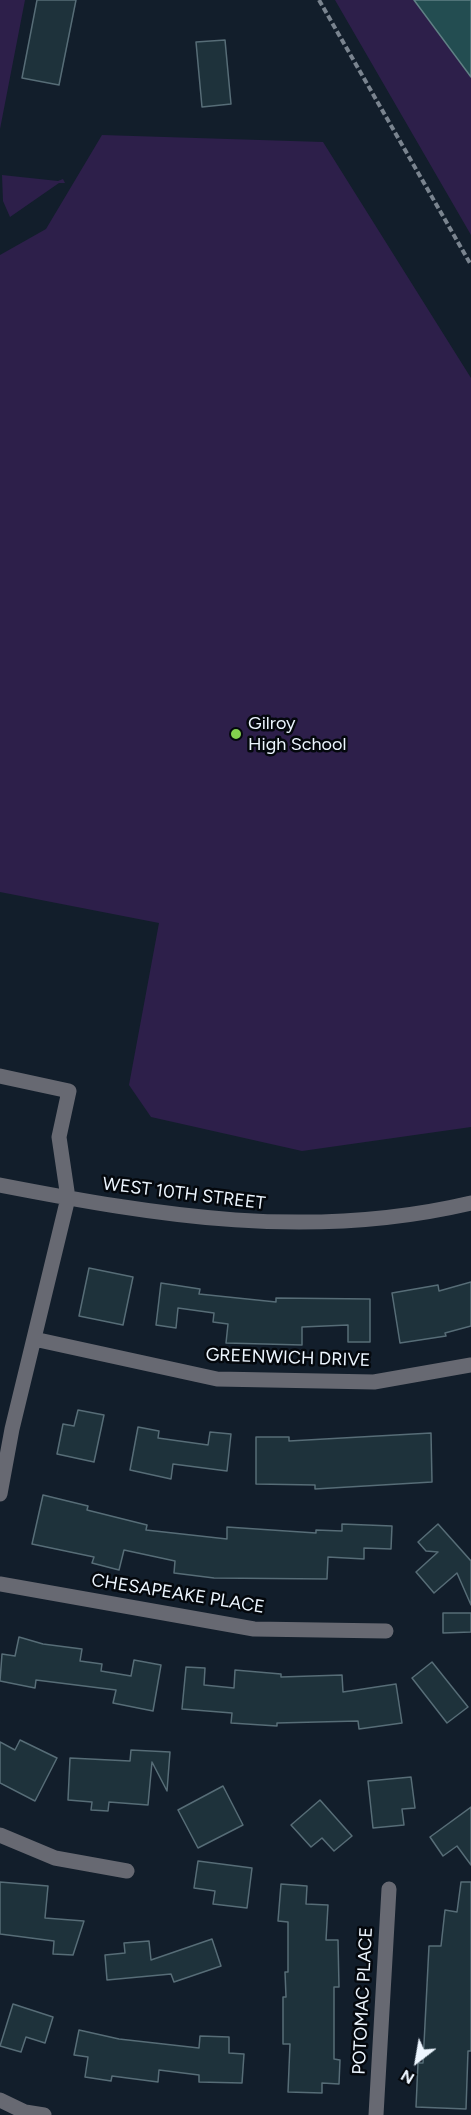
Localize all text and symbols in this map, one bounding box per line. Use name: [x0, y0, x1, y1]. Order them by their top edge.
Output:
place label: Gilroy High School: [248, 713, 346, 756]
marker: Gilroy High School: [229, 727, 243, 741]
street label: WEST 10TH STREET: [101, 1173, 267, 1215]
street label: GREENWICH DRIVE: [205, 1344, 371, 1372]
street label: CHESAPEAKE PLACE: [90, 1570, 266, 1618]
street label: POTOMAC PLACE: [348, 1927, 378, 2075]
north arrow: [387, 2031, 447, 2091]
text: N: [397, 2066, 418, 2088]

